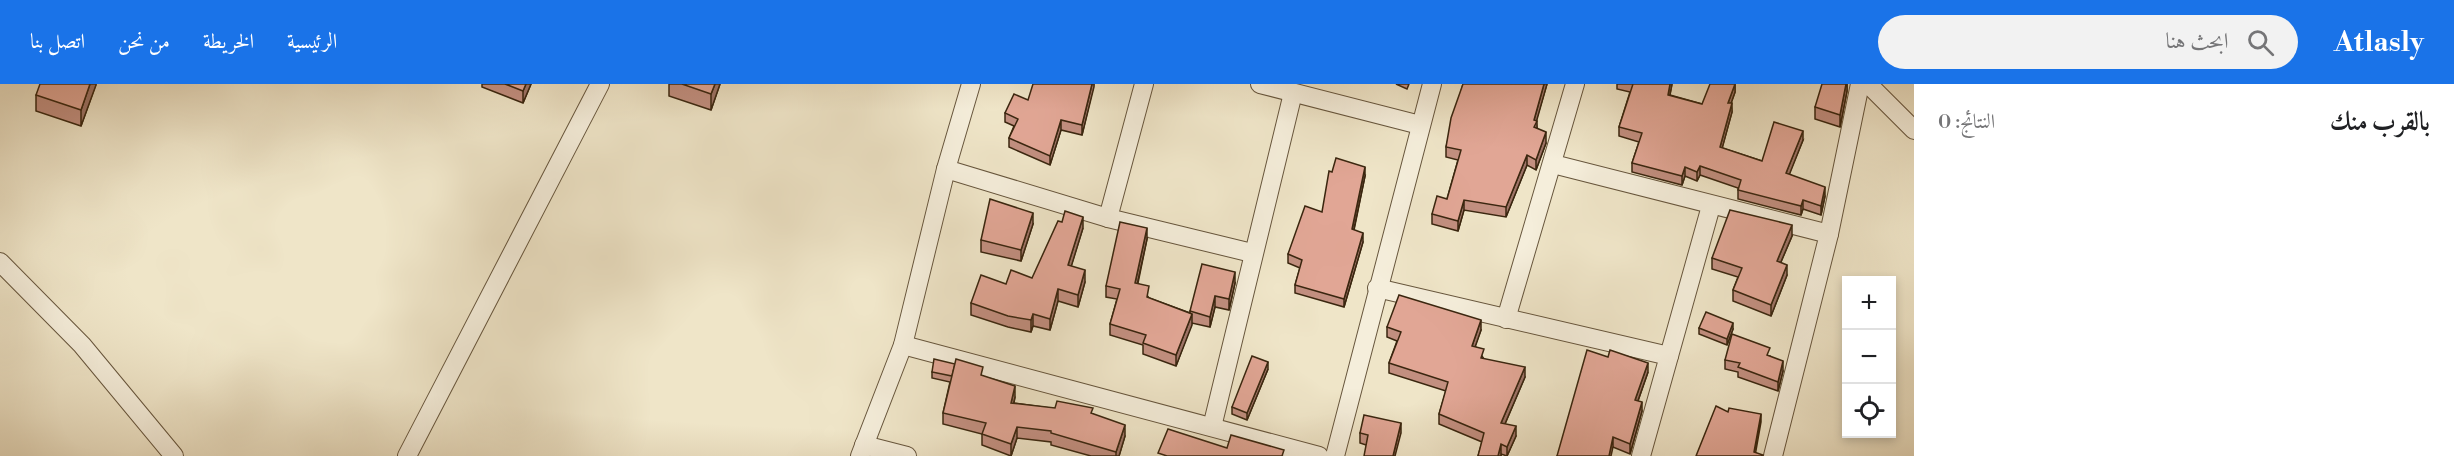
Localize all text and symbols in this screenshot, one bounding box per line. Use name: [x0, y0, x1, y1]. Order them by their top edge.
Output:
search box: [1878, 15, 2298, 69]
text: Atlasly: [2334, 25, 2424, 60]
icon: search: [2244, 26, 2277, 59]
text: ابحث هنا: [2165, 28, 2229, 55]
text: اتصل بنا: [30, 29, 85, 55]
text: من نحن: [118, 29, 170, 55]
text: الخريطة: [203, 29, 254, 55]
text: الرئيسية: [287, 29, 337, 55]
text: بالقرب منك: [2330, 106, 2430, 138]
text: النتائج: 0: [1938, 110, 1995, 135]
map controls: [1842, 276, 1896, 438]
button: +: [1842, 276, 1896, 330]
button: −: [1842, 330, 1896, 384]
button: locate: [1842, 384, 1896, 438]

